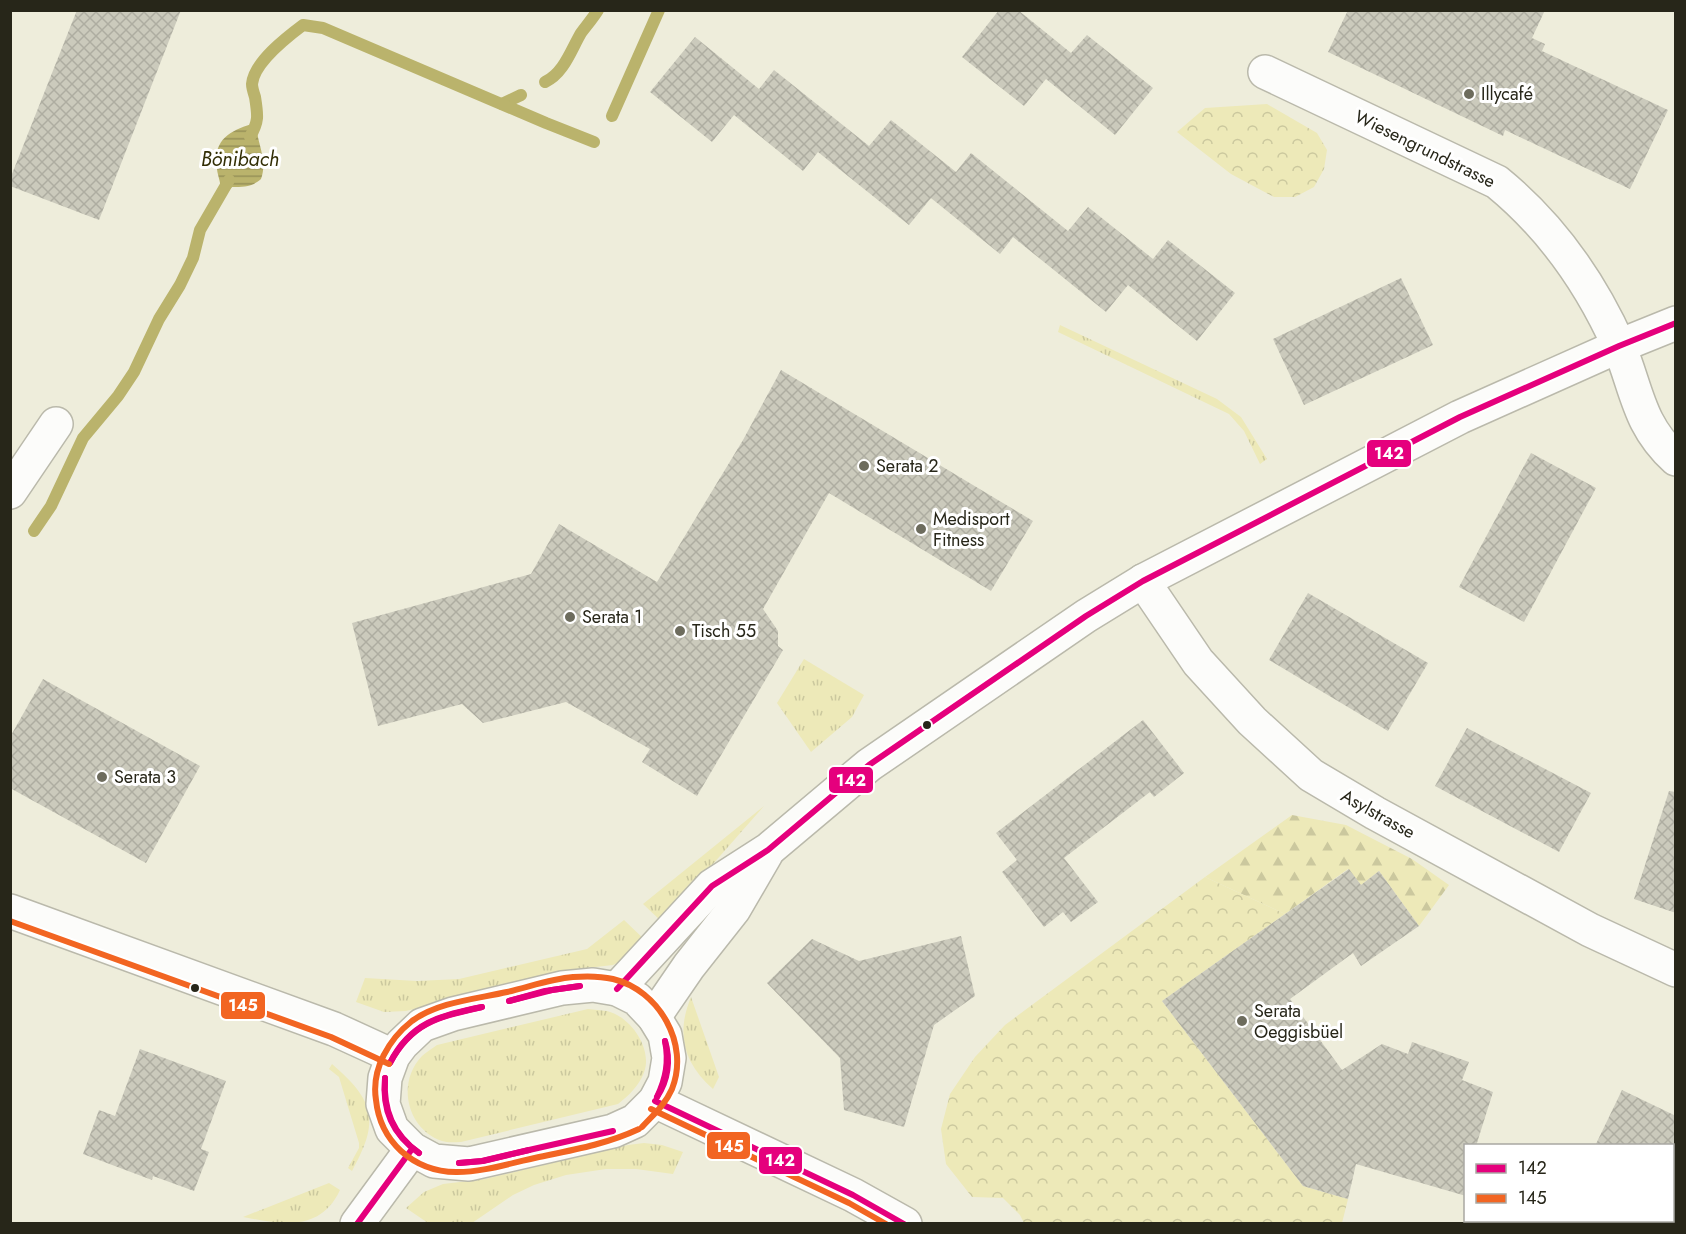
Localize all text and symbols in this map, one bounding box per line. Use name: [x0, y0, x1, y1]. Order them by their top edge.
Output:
place label: Illycafé: [1481, 81, 1533, 107]
marker: Illycafé: [1462, 87, 1476, 101]
street label: Wiesengrundstrasse: [1350, 104, 1500, 194]
water label: Bönibach: [201, 145, 279, 174]
line badge: 142: [1366, 439, 1412, 468]
text: 142: [1374, 442, 1404, 465]
place label: Serata 2: [876, 453, 939, 479]
marker: Serata 2: [857, 459, 871, 473]
place label: Medisport Fitness: [933, 506, 1010, 553]
marker: Medisport Fitness: [914, 522, 928, 536]
place label: Serata 1: [582, 604, 642, 630]
marker: Serata 1: [563, 610, 577, 624]
place label: Tisch 55: [692, 618, 756, 644]
marker: Tisch 55: [673, 624, 687, 638]
unlabelled marker: [921, 719, 933, 731]
place label: Serata 3: [114, 764, 176, 790]
line badge: 142: [828, 766, 874, 794]
text: 142: [836, 769, 866, 792]
marker: Serata 3: [95, 770, 109, 784]
street label: Asylstrasse: [1336, 783, 1420, 845]
unlabelled marker: [189, 982, 201, 994]
line badge: 145: [220, 991, 266, 1020]
text: 145: [228, 994, 258, 1017]
place label: Serata Oeggisbüel: [1254, 998, 1343, 1045]
marker: Serata Oeggisbüel: [1235, 1014, 1249, 1028]
line badge: 145: [706, 1131, 751, 1160]
text: 145: [714, 1135, 744, 1158]
legend: [1464, 1144, 1674, 1222]
line badge: 142: [758, 1146, 803, 1175]
text: 142: [765, 1149, 795, 1172]
text: 142: [1518, 1155, 1547, 1181]
text: 145: [1518, 1185, 1547, 1211]

